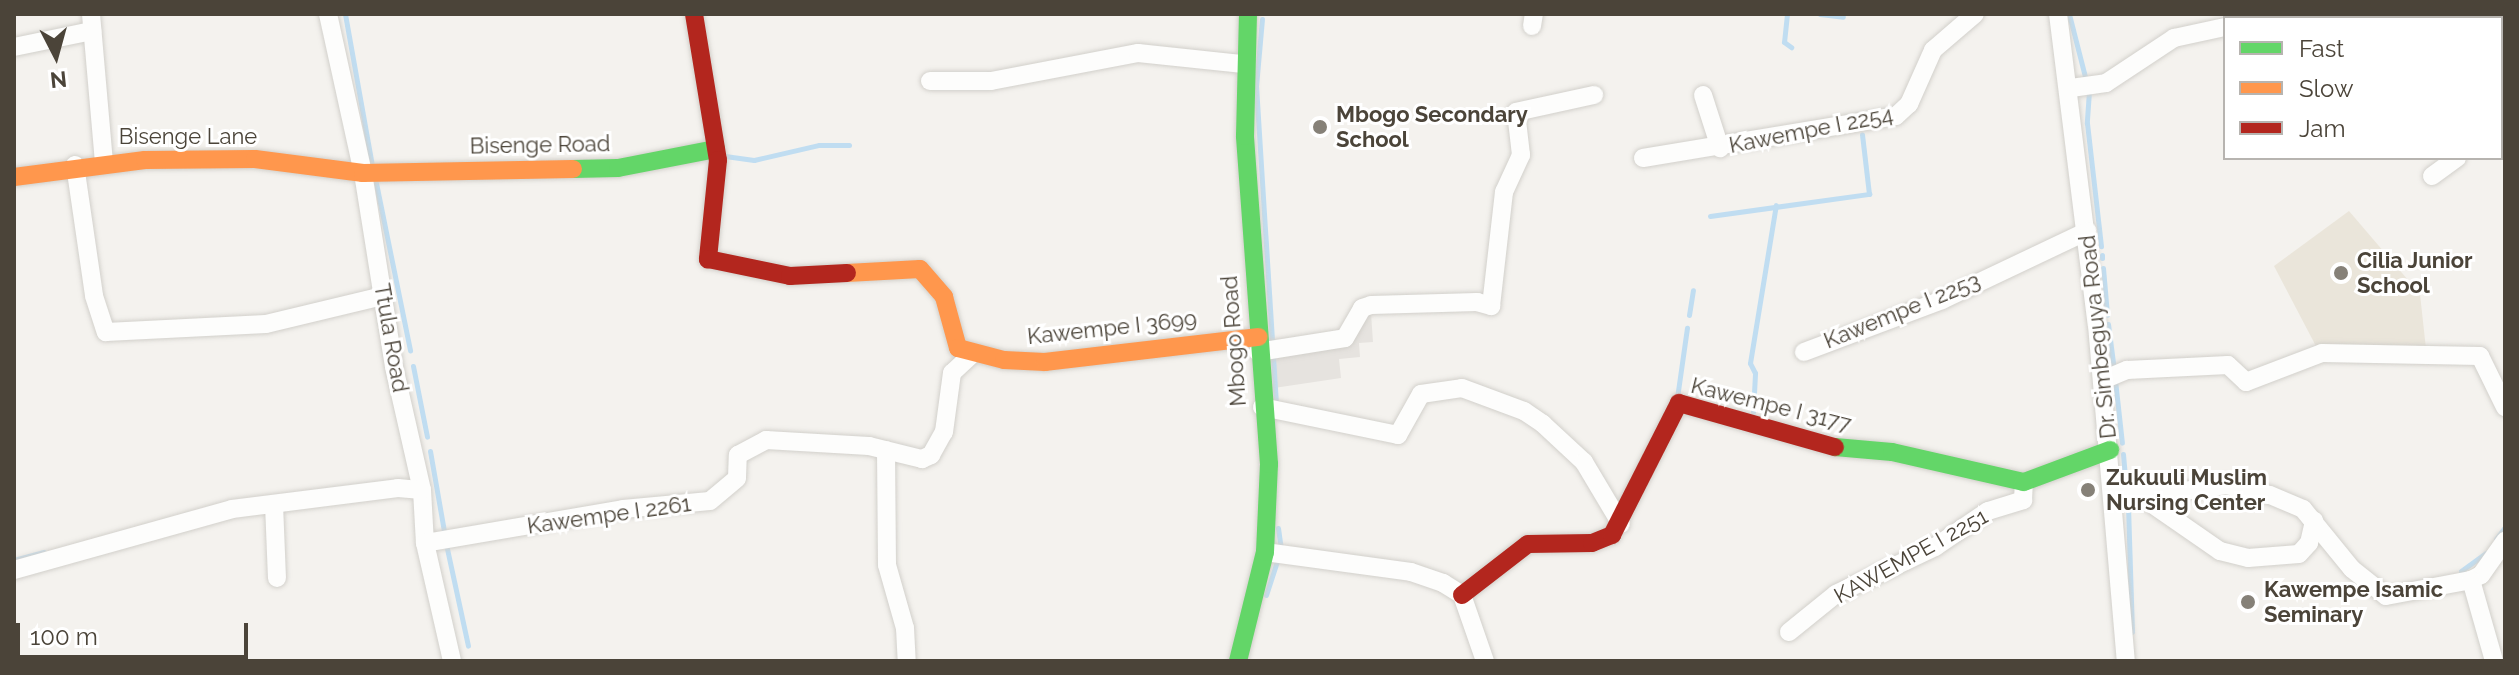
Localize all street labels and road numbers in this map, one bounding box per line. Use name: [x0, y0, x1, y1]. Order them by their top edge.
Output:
street label: Kawempe I 2254: [1727, 101, 1895, 159]
street label: Bisenge Lane: [119, 124, 257, 150]
street label: Bisenge Road: [469, 131, 611, 159]
street label: Dr. Simbeguya Road: [2074, 234, 2122, 440]
street label: Kawempe I 2253: [1820, 268, 1984, 354]
street label: Mbogo Road: [1216, 275, 1252, 407]
street label: Ttula Road: [368, 282, 414, 394]
street label: Kawempe I 3699: [1026, 306, 1198, 350]
street label: Kawempe I 3177: [1688, 372, 1854, 438]
street label: Kawempe I 2261: [525, 490, 693, 540]
street label: KAWEMPE I 2251: [1830, 503, 1992, 609]

